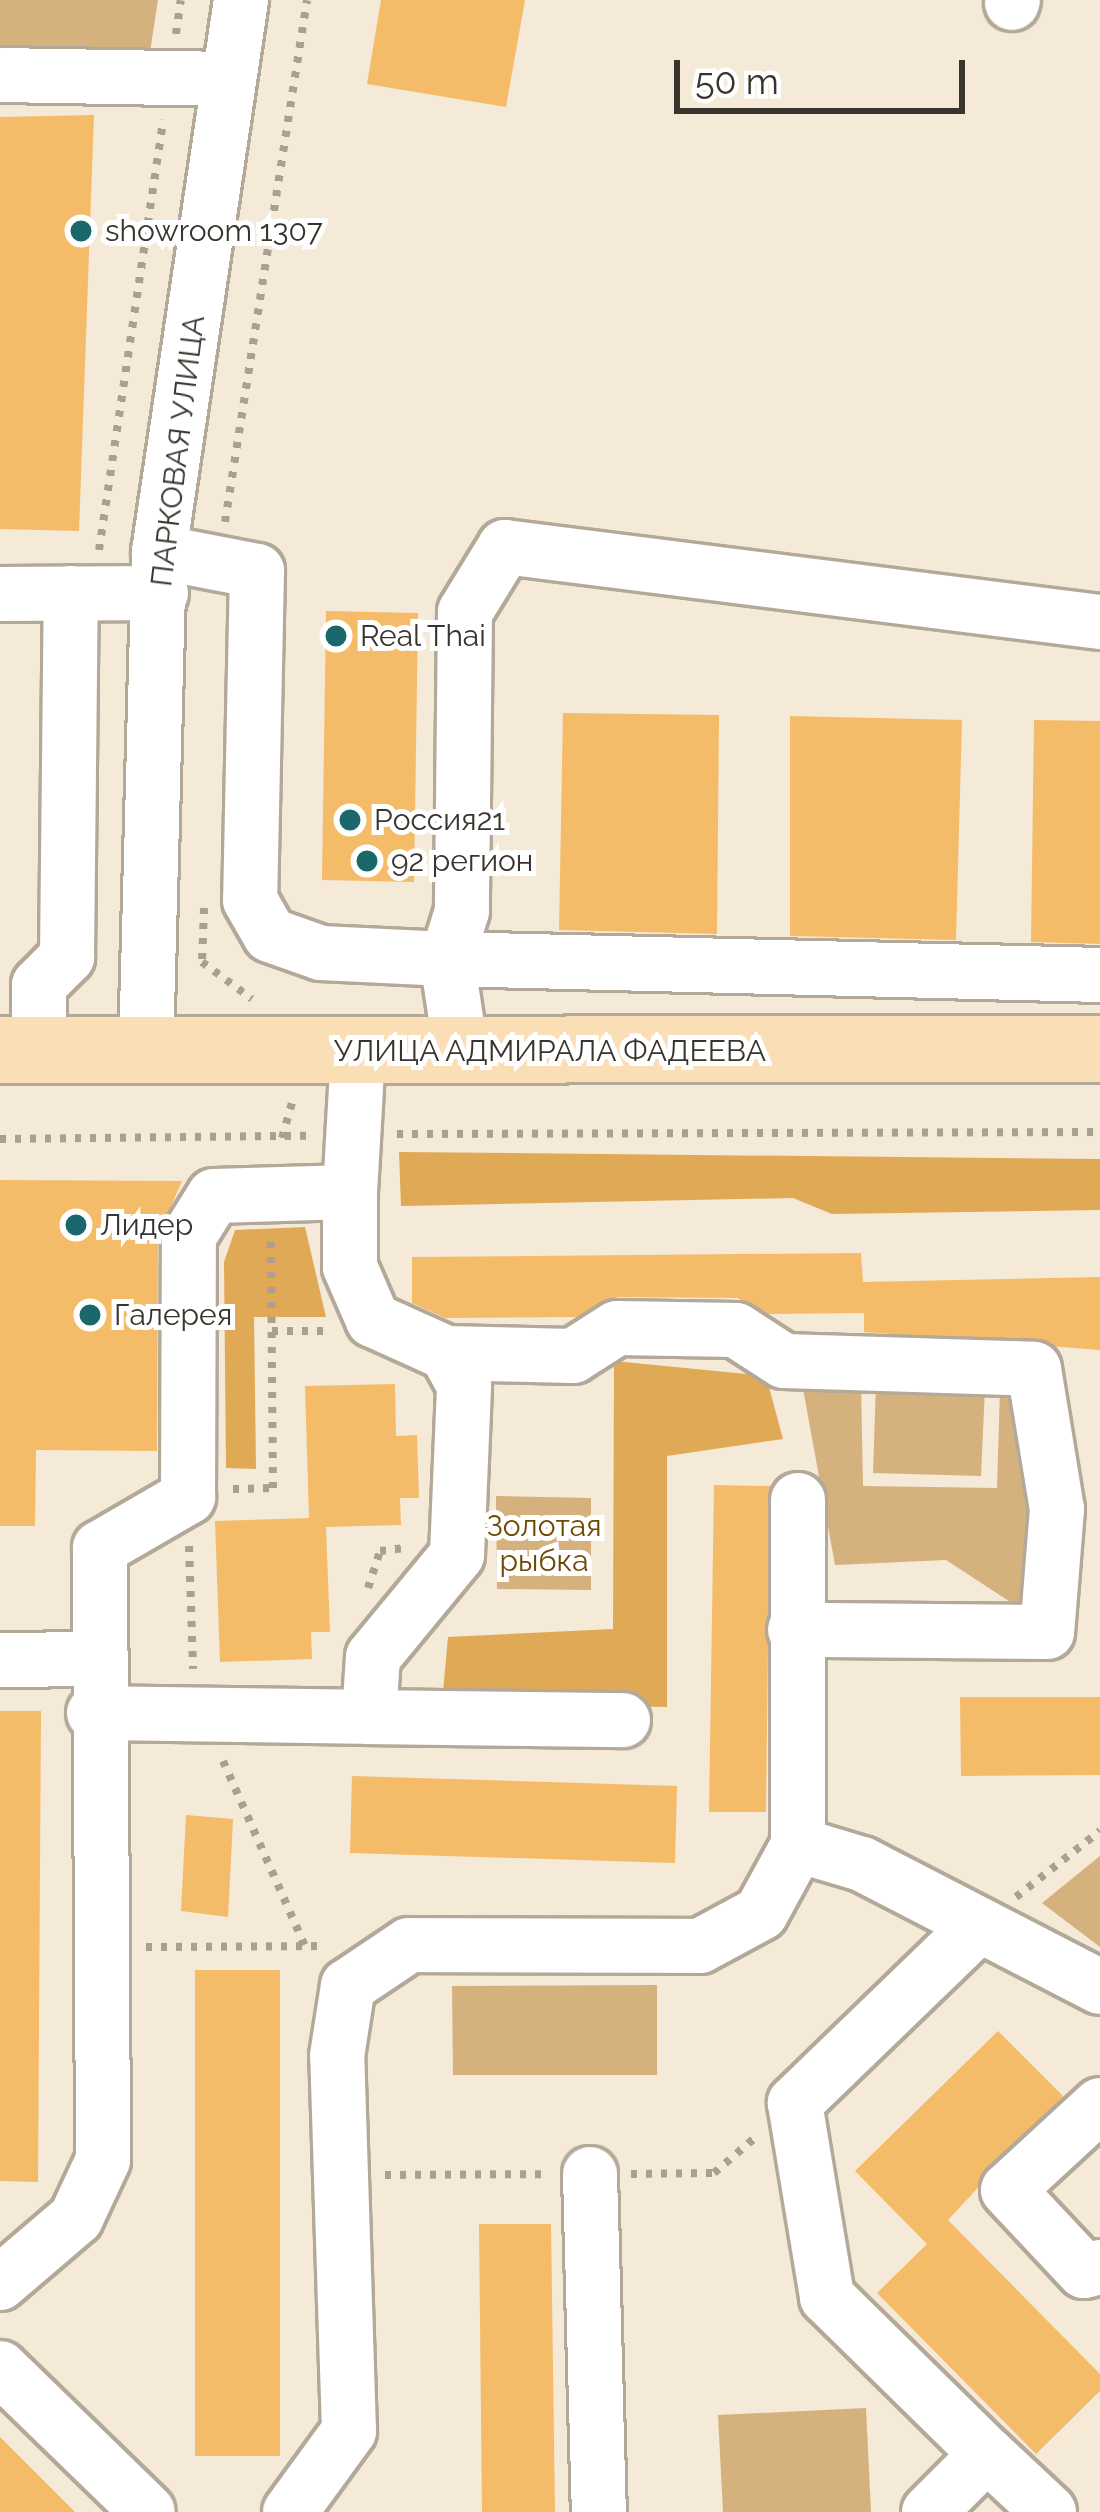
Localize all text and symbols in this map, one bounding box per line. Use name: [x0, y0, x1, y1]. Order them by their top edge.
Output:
scale bar: [680, 36, 971, 110]
text: 50 m: [695, 60, 779, 102]
place label: showroom 1307: [105, 213, 323, 249]
marker: showroom 1307: [68, 218, 94, 244]
street label: ПАРКОВАЯ УЛИЦА: [144, 313, 212, 589]
place label: Real Thai: [360, 618, 488, 654]
marker: Real Thai: [323, 623, 349, 649]
place label: Россия21: [374, 802, 505, 838]
marker: Россия21: [337, 807, 363, 833]
place label: 92 регион: [391, 843, 533, 879]
marker: 92 регион: [354, 848, 380, 874]
street label: УЛИЦА АДМИРАЛА ФАДЕЕВА: [333, 1033, 767, 1069]
place label: Лидер: [100, 1207, 193, 1243]
marker: Лидер: [63, 1212, 89, 1238]
place label: Галерея: [114, 1297, 232, 1333]
marker: Галерея: [77, 1302, 103, 1328]
park label: Золотая рыбка: [486, 1508, 602, 1579]

